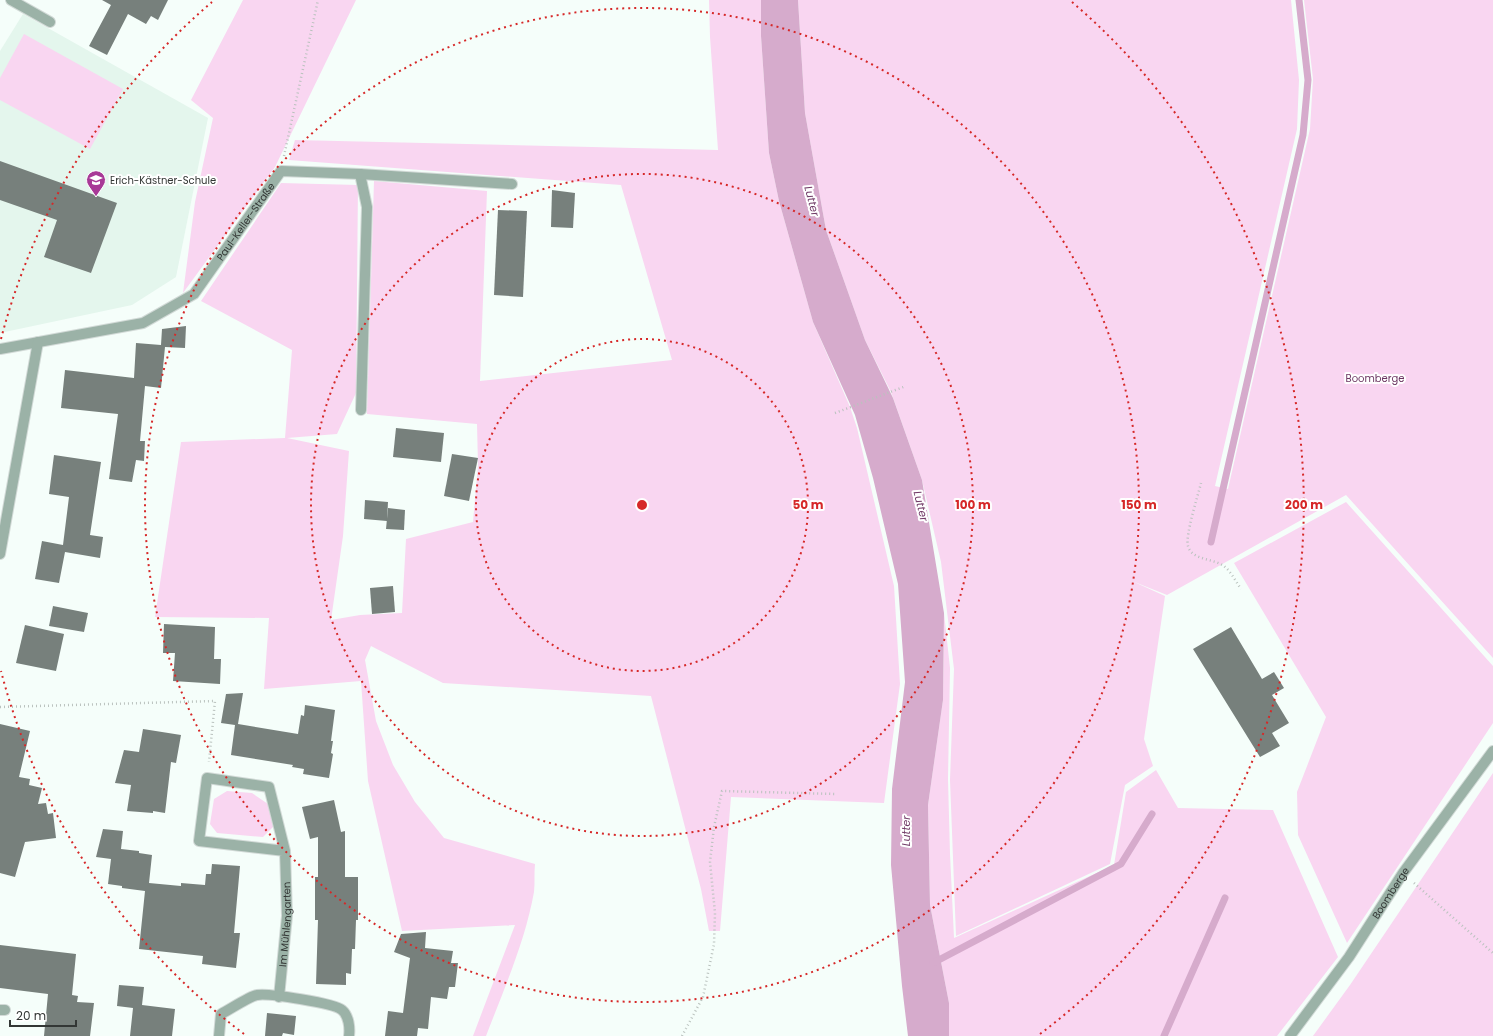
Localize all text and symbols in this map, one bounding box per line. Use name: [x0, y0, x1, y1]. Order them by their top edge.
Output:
school or university icon: Erich-Kästner-Schule: [85, 169, 107, 197]
place label: Erich-Kästner-Schule: [110, 173, 216, 188]
street label: Paul-Keller-Straße: [213, 180, 279, 264]
water label: Lutter: [800, 184, 824, 219]
park label: Boomberge: [1346, 371, 1404, 386]
water label: Lutter: [910, 489, 933, 524]
text: 50 m: [793, 496, 824, 513]
text: 100 m: [955, 496, 991, 513]
text: 150 m: [1121, 496, 1157, 513]
text: 200 m: [1285, 496, 1323, 513]
centre of rings: [635, 498, 649, 512]
water label: Lutter: [898, 815, 914, 846]
street label: Boomberge: [1368, 864, 1413, 922]
street label: Im Mühlengarten: [275, 881, 295, 968]
scale bar: [10, 1002, 76, 1028]
text: 20 m: [16, 1007, 46, 1024]

